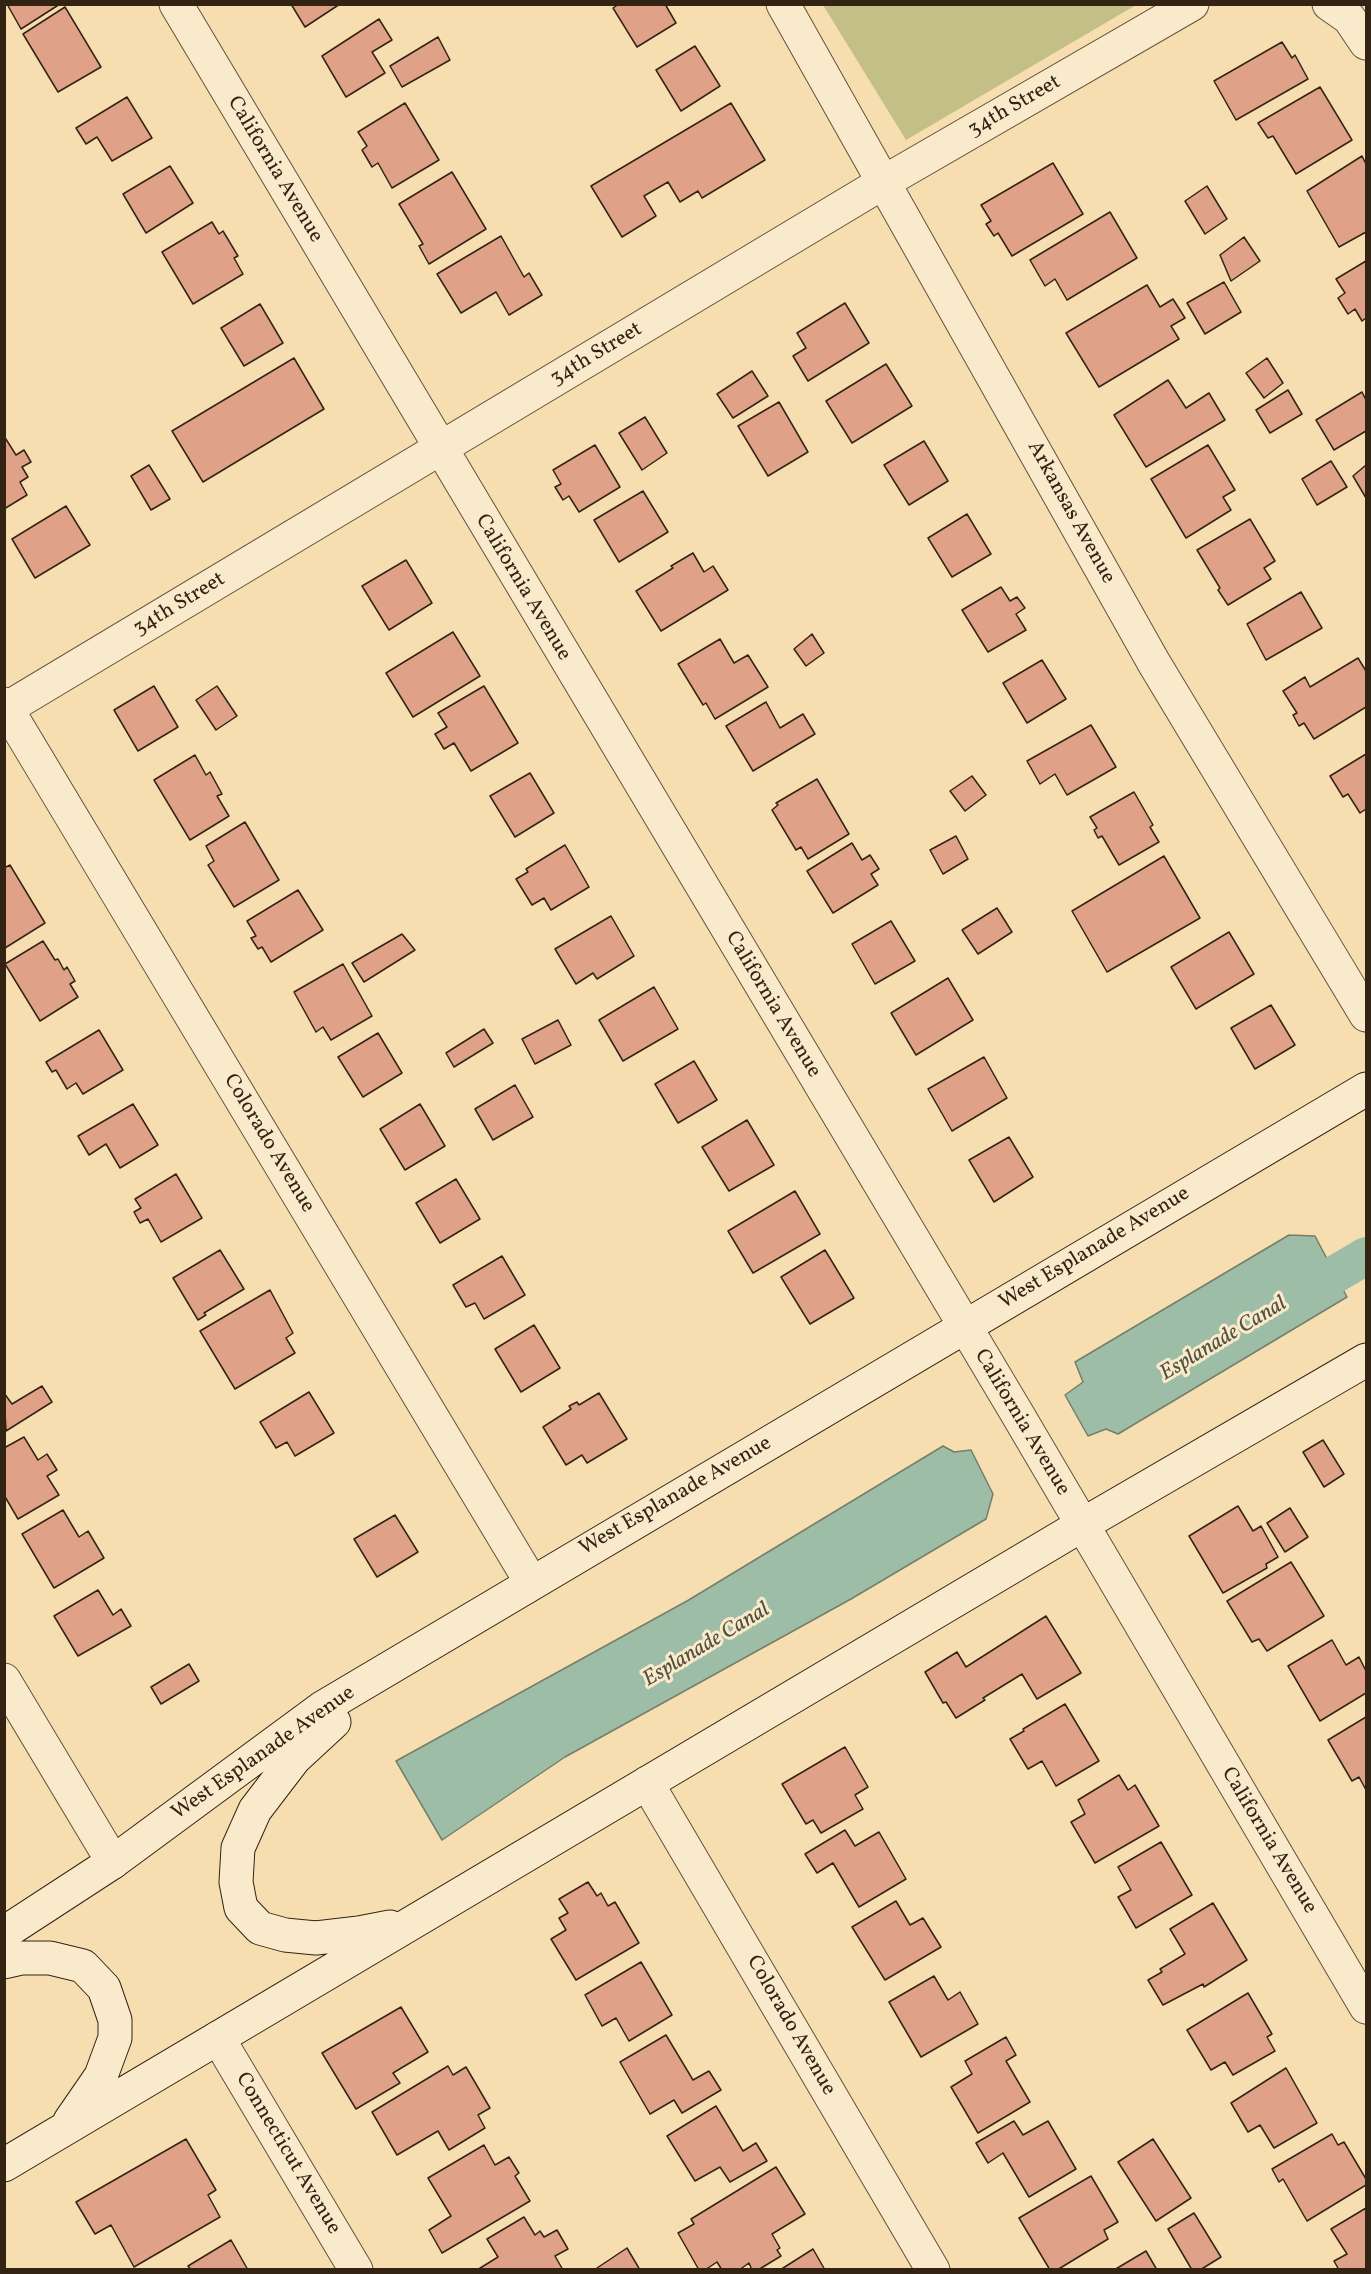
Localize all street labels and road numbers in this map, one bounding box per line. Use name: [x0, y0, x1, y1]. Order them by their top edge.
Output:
street label: 34th Street: [964, 70, 1066, 144]
street label: California Avenue: [220, 92, 328, 248]
street label: 34th Street: [547, 318, 647, 392]
street label: Arkansas Avenue: [1020, 437, 1120, 589]
street label: California Avenue: [468, 510, 576, 666]
street label: 34th Street: [130, 568, 230, 642]
street label: California Avenue: [718, 927, 826, 1083]
street label: Colorado Avenue: [217, 1070, 319, 1218]
street label: West Esplanade Avenue: [995, 1182, 1195, 1316]
street label: California Avenue: [967, 1345, 1075, 1501]
street label: West Esplanade Avenue: [575, 1432, 777, 1562]
street label: West Esplanade Avenue: [168, 1681, 360, 1827]
street label: California Avenue: [1214, 1763, 1322, 1919]
street label: Colorado Avenue: [740, 1952, 840, 2100]
street label: Connecticut Avenue: [229, 2068, 345, 2240]

